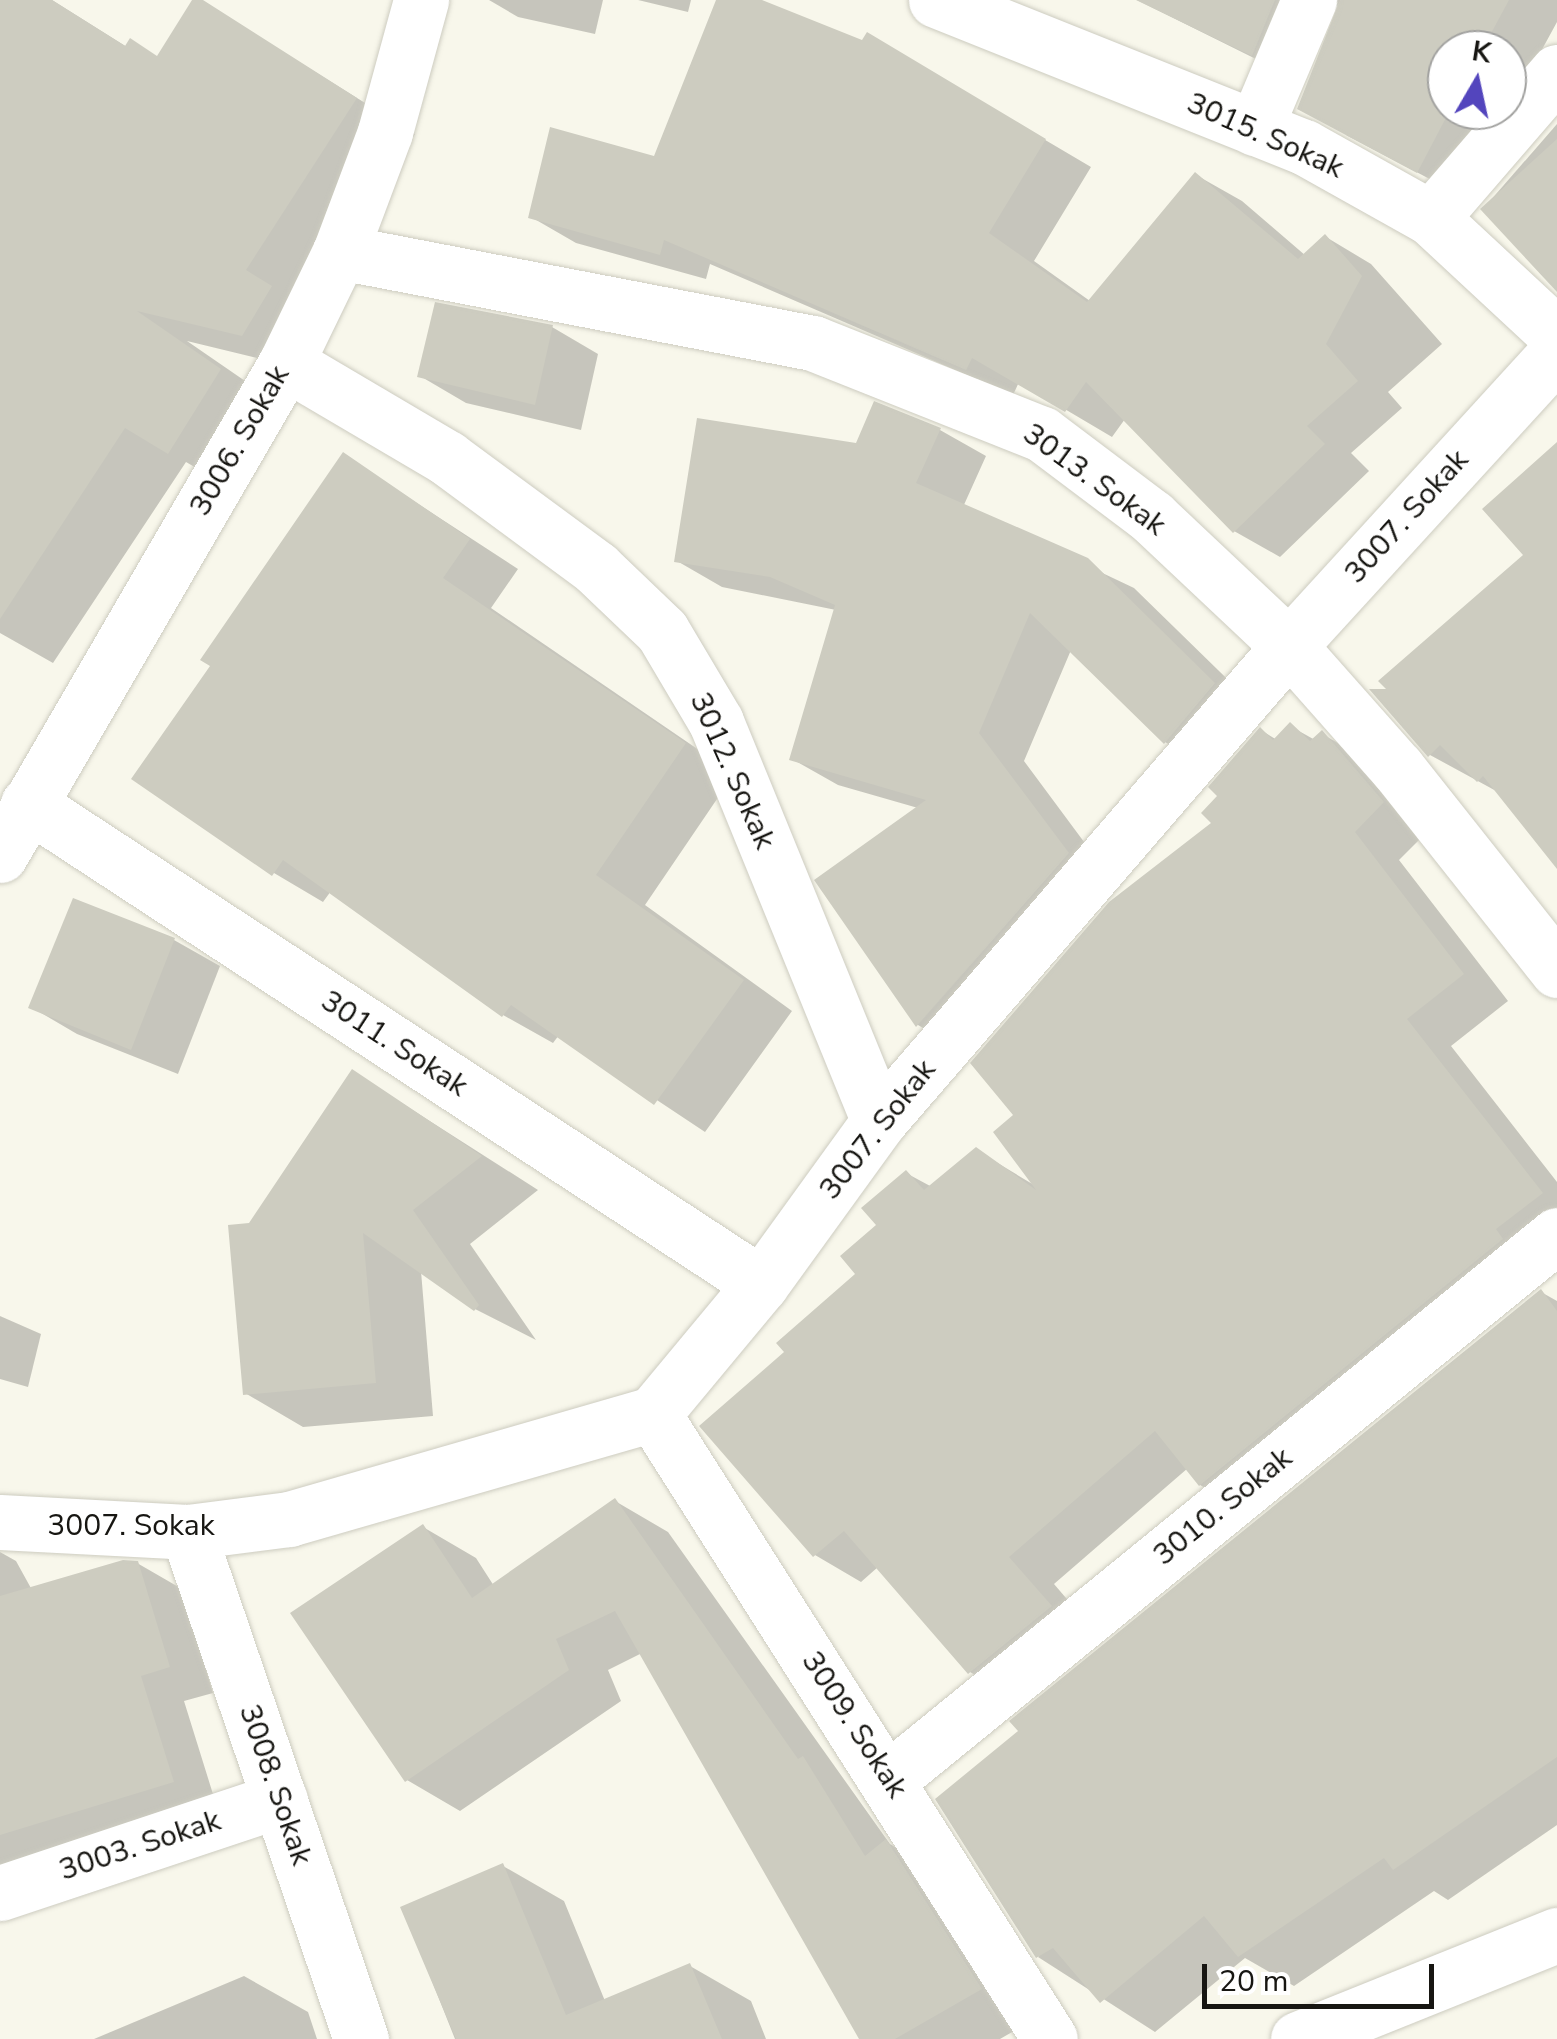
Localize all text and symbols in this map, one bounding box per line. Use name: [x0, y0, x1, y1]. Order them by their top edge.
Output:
north arrow: [1427, 30, 1527, 130]
text: K: [1469, 32, 1494, 73]
street label: 3015. Sokak: [1181, 86, 1349, 186]
street label: 3006. Sokak: [183, 360, 297, 522]
street label: 3013. Sokak: [1016, 416, 1172, 544]
street label: 3007. Sokak: [1338, 443, 1476, 591]
street label: 3012. Sokak: [682, 687, 782, 855]
street label: 3011. Sokak: [314, 983, 474, 1105]
street label: 3007. Sokak: [812, 1053, 944, 1207]
street label: 3010. Sokak: [1147, 1440, 1299, 1574]
street label: 3007. Sokak: [47, 1508, 215, 1544]
street label: 3009. Sokak: [793, 1645, 915, 1805]
street label: 3008. Sokak: [231, 1700, 319, 1870]
street label: 3003. Sokak: [55, 1803, 225, 1889]
scale bar: [1207, 1944, 1440, 2006]
text: 20 m: [1219, 1961, 1288, 2002]

